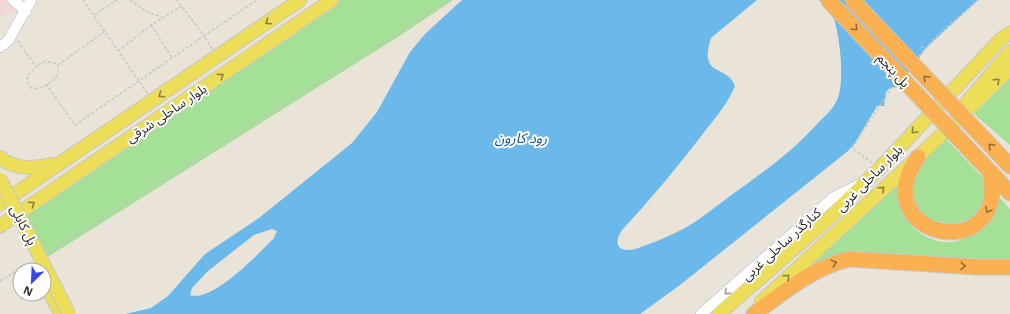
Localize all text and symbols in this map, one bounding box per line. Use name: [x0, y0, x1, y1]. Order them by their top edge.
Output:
one-way arrow: [265, 17, 272, 25]
one-way arrow: [850, 23, 858, 31]
street label: پل پنجم: [872, 49, 915, 92]
one-way arrow: [217, 73, 224, 81]
one-way arrow: [923, 75, 931, 83]
one-way arrow: [992, 78, 1000, 86]
street label: بلوار ساحلی شرقی: [122, 79, 210, 147]
one-way arrow: [158, 90, 165, 97]
one-way arrow: [912, 126, 919, 134]
water label: رود کارون: [495, 128, 547, 147]
street label: بلوار ساحلی غربی: [832, 141, 906, 215]
one-way arrow: [988, 143, 996, 151]
one-way arrow: [878, 187, 885, 194]
one-way arrow: [28, 201, 35, 209]
street label: پل کابلی: [5, 202, 42, 249]
street label: کنارگذر ساحلی غربی: [737, 203, 825, 285]
one-way arrow: [985, 205, 992, 213]
one-way arrow: [830, 259, 837, 268]
north arrow: [12, 262, 52, 302]
one-way arrow: [960, 262, 966, 271]
one-way arrow: [782, 275, 790, 282]
text: N: [21, 283, 35, 300]
one-way arrow: [724, 287, 731, 294]

